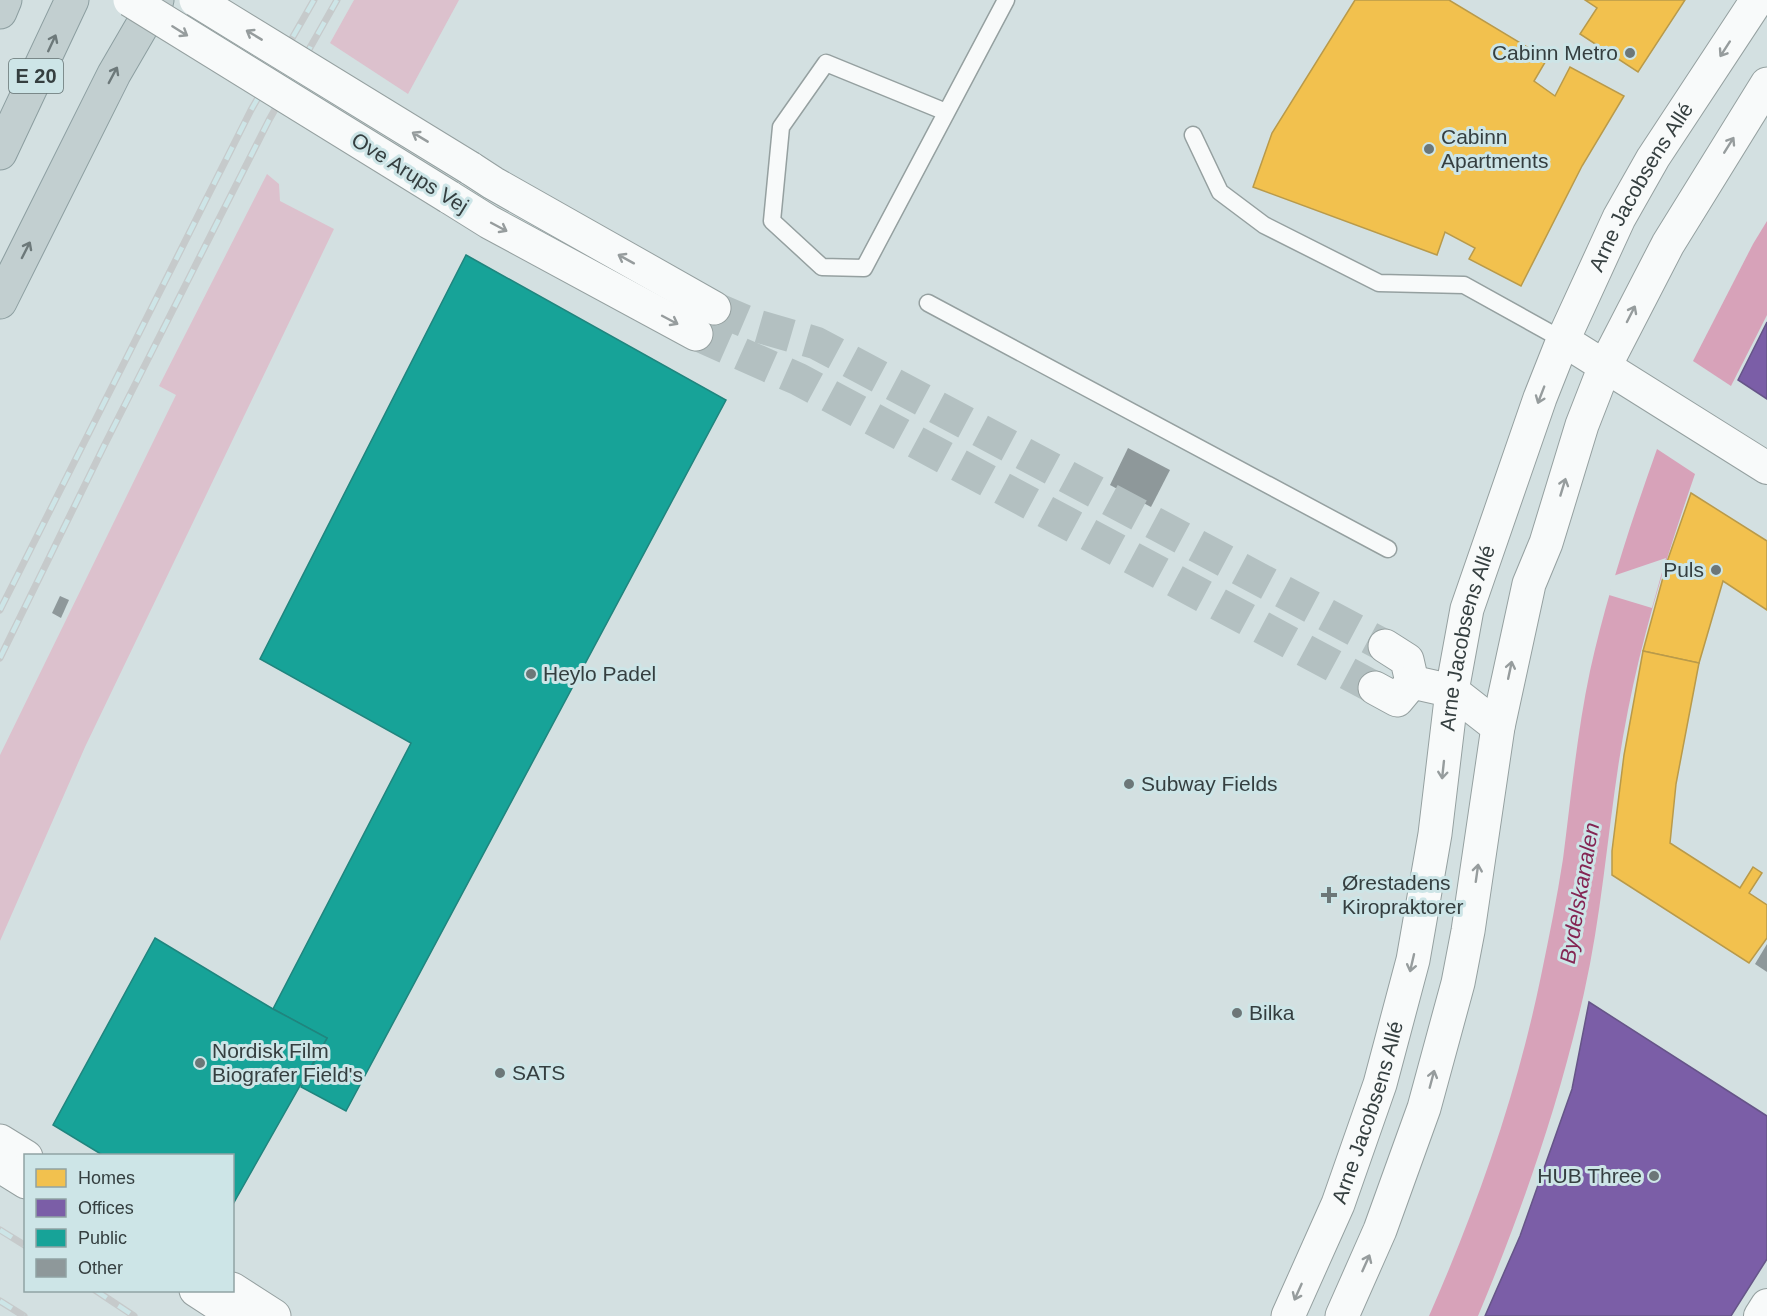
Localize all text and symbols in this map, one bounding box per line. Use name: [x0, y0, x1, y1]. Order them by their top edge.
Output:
one-way arrow: [171, 25, 188, 37]
one-way arrow: [246, 29, 263, 41]
one-way arrow: [46, 34, 58, 52]
one-way arrow: [1719, 40, 1731, 57]
place label: Cabinn Metro: [1492, 41, 1618, 64]
marker: Cabinn Metro: [1623, 46, 1637, 60]
road number: E 20: [9, 59, 63, 93]
one-way arrow: [108, 67, 119, 85]
street label: Arne Jacobsens Allé: [1584, 98, 1697, 275]
place label: Cabinn Apartments: [1441, 125, 1548, 172]
street label: Ove Arups Vej: [348, 128, 473, 218]
one-way arrow: [412, 131, 429, 143]
one-way arrow: [1723, 137, 1735, 154]
marker: Cabinn Apartments: [1422, 142, 1436, 156]
one-way arrow: [490, 221, 507, 233]
one-way arrow: [21, 241, 33, 259]
one-way arrow: [618, 253, 635, 265]
one-way arrow: [1626, 305, 1637, 323]
one-way arrow: [661, 315, 679, 326]
one-way arrow: [1535, 385, 1546, 403]
one-way arrow: [1558, 478, 1569, 497]
street label: Arne Jacobsens Allé: [1435, 542, 1499, 732]
place label: Puls: [1663, 558, 1704, 581]
marker: Puls: [1709, 563, 1723, 577]
one-way arrow: [1505, 661, 1517, 680]
place label: Heylo Padel: [543, 662, 656, 685]
marker: Heylo Padel: [524, 667, 538, 681]
one-way arrow: [1437, 760, 1448, 780]
place label: Subway Fields: [1141, 772, 1278, 795]
marker: Subway Fields: [1122, 777, 1136, 791]
water label: Bydelskanalen: [1555, 820, 1604, 966]
one-way arrow: [1471, 863, 1482, 883]
place label: Ørestadens Kiropraktorer: [1342, 871, 1463, 918]
marker: Ørestadens Kiropraktorer: [1320, 886, 1338, 904]
one-way arrow: [1405, 953, 1417, 972]
place label: Bilka: [1249, 1001, 1295, 1024]
marker: Bilka: [1230, 1006, 1244, 1020]
street label: Arne Jacobsens Allé: [1327, 1019, 1407, 1207]
place label: Nordisk Film Biografer Field's: [212, 1039, 363, 1086]
marker: Nordisk Film Biografer Field's: [193, 1056, 207, 1070]
place label: SATS: [512, 1061, 565, 1084]
marker: SATS: [493, 1066, 507, 1080]
one-way arrow: [1427, 1070, 1438, 1089]
legend: [24, 1154, 234, 1292]
place label: HUB Three: [1537, 1164, 1642, 1187]
text: Homes: [78, 1168, 135, 1188]
marker: HUB Three: [1647, 1169, 1661, 1183]
text: Offices: [78, 1198, 134, 1218]
text: Public: [78, 1228, 127, 1248]
one-way arrow: [1361, 1254, 1372, 1272]
text: Other: [78, 1258, 123, 1278]
one-way arrow: [1292, 1283, 1304, 1301]

